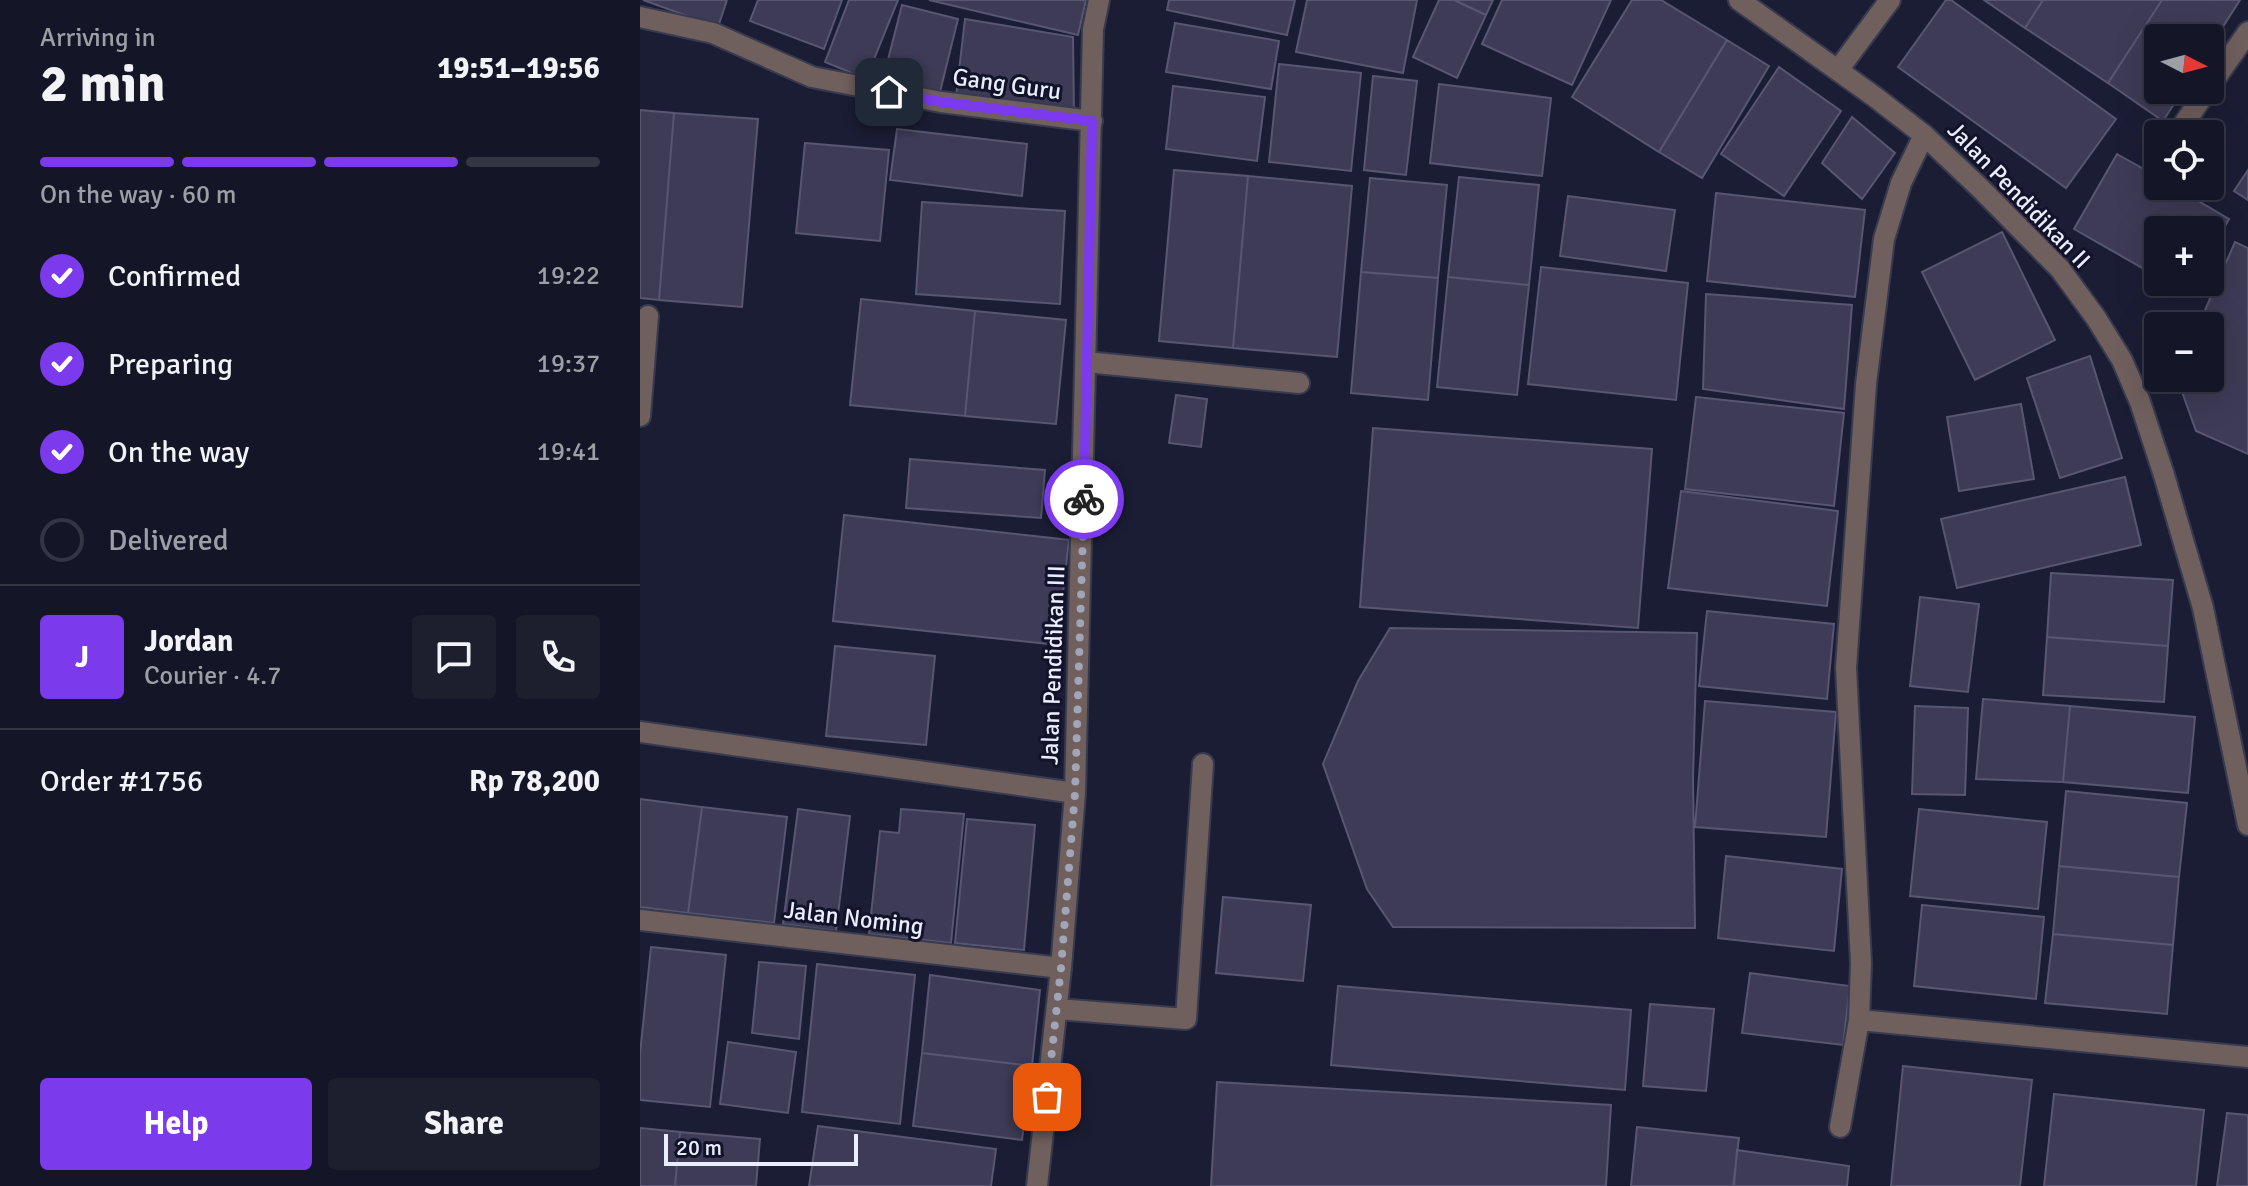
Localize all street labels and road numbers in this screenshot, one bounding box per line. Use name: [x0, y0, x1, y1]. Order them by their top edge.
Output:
street label: Gang Guru: [951, 62, 1063, 106]
street label: Jalan Pendidikan II: [1941, 115, 2097, 275]
street label: Jalan Pendidikan III: [1035, 565, 1071, 765]
street label: Jalan Noming: [783, 895, 925, 941]

